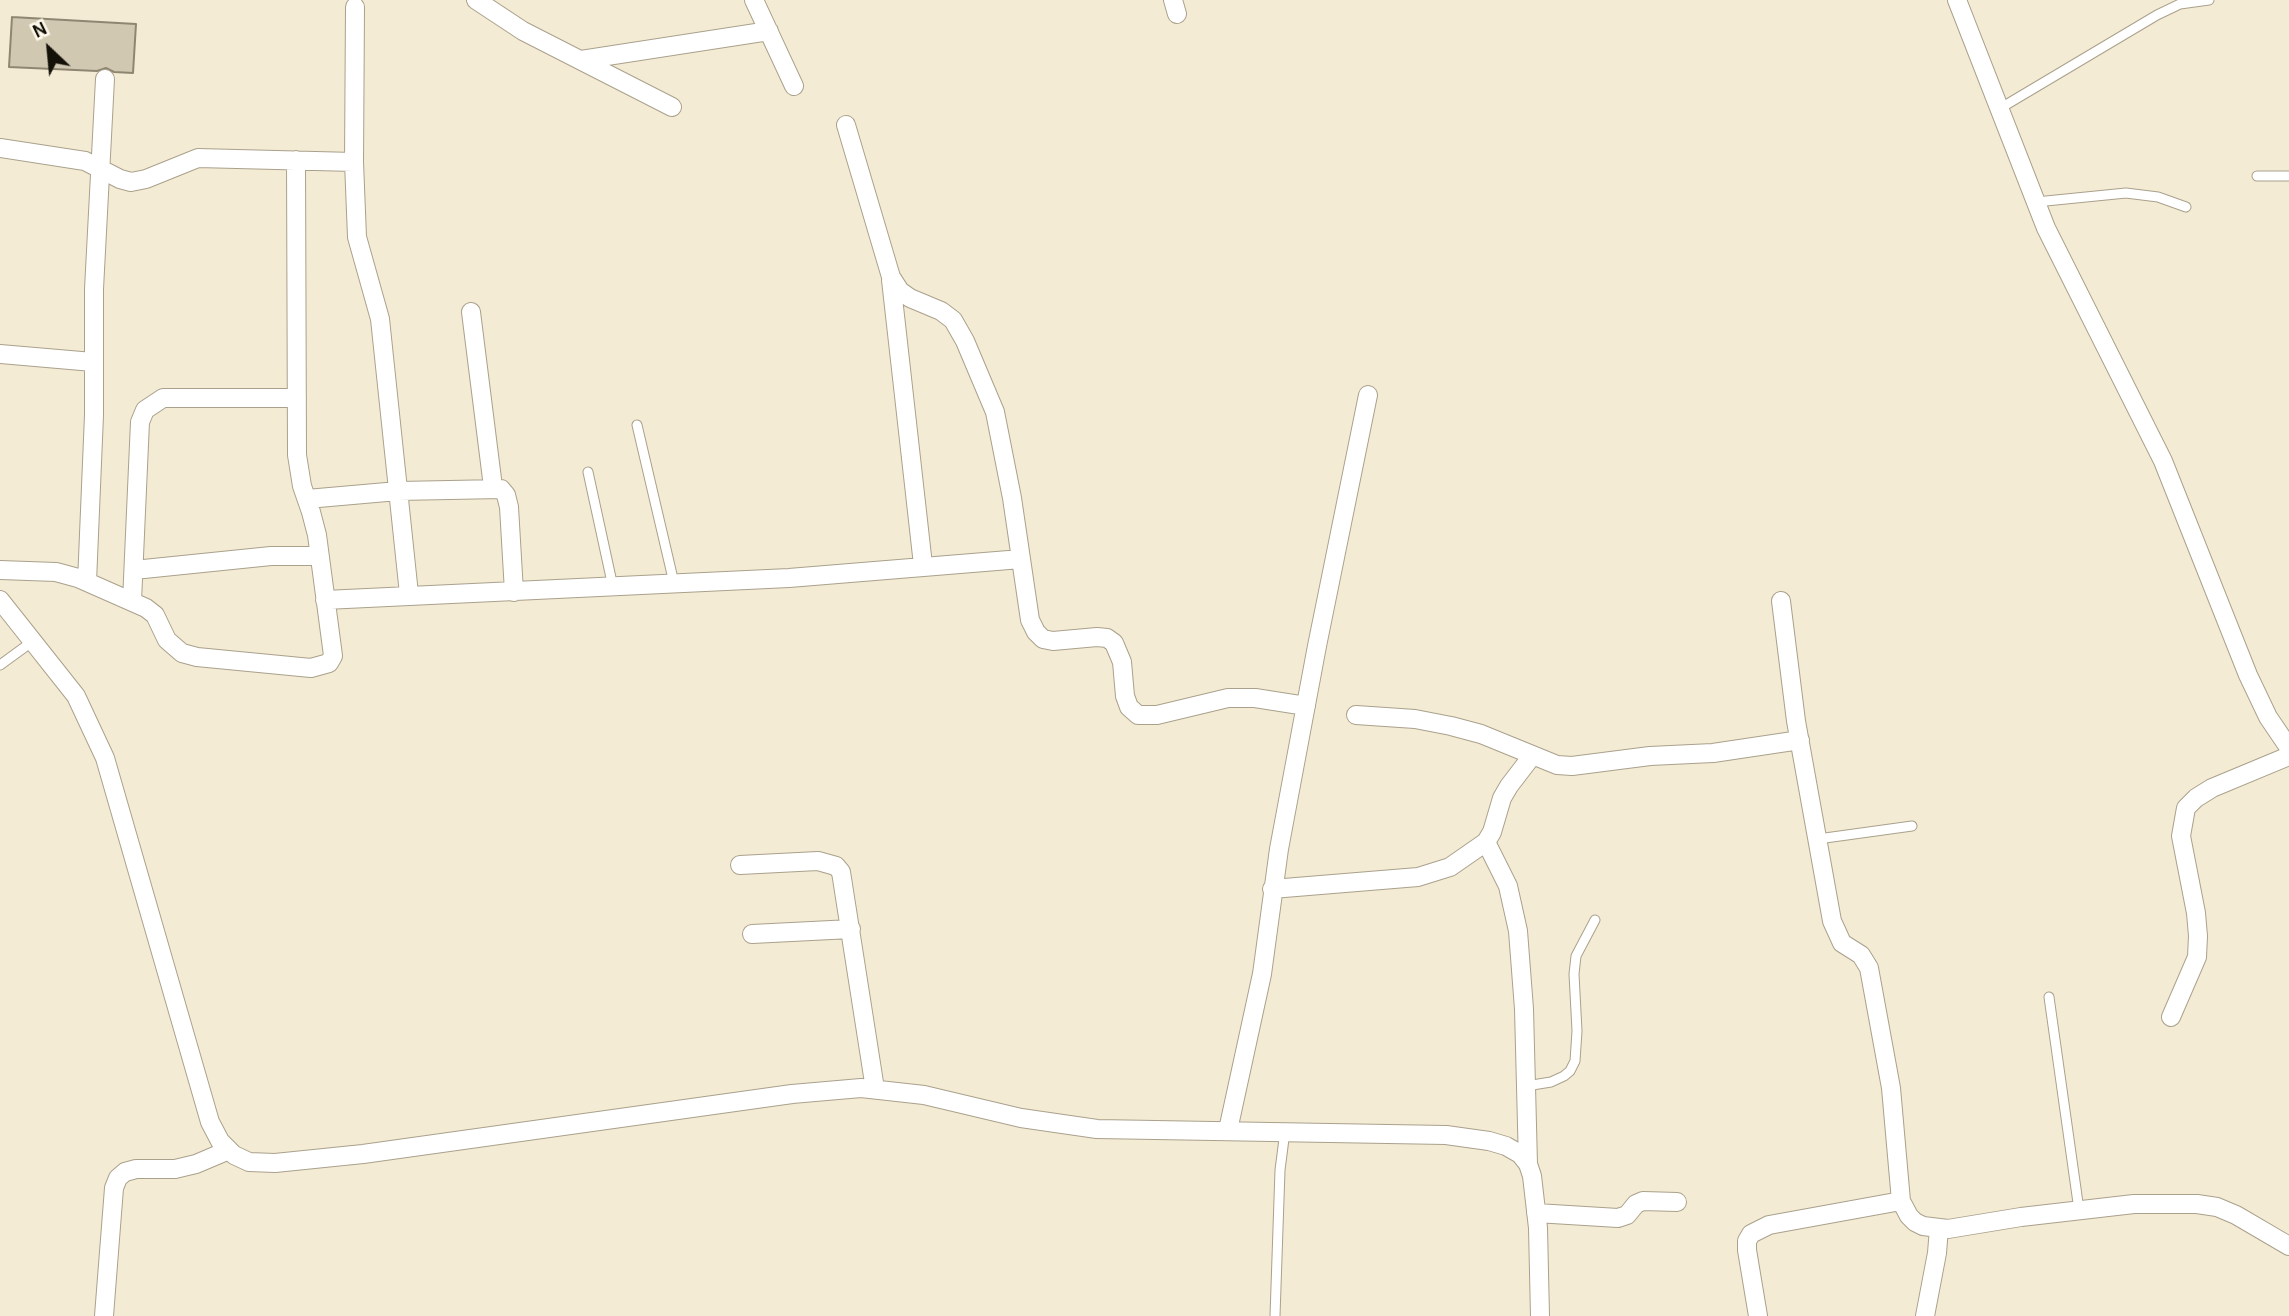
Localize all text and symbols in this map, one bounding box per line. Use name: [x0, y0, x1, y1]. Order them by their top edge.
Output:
north arrow: [14, 14, 84, 84]
text: N: [29, 17, 51, 43]

